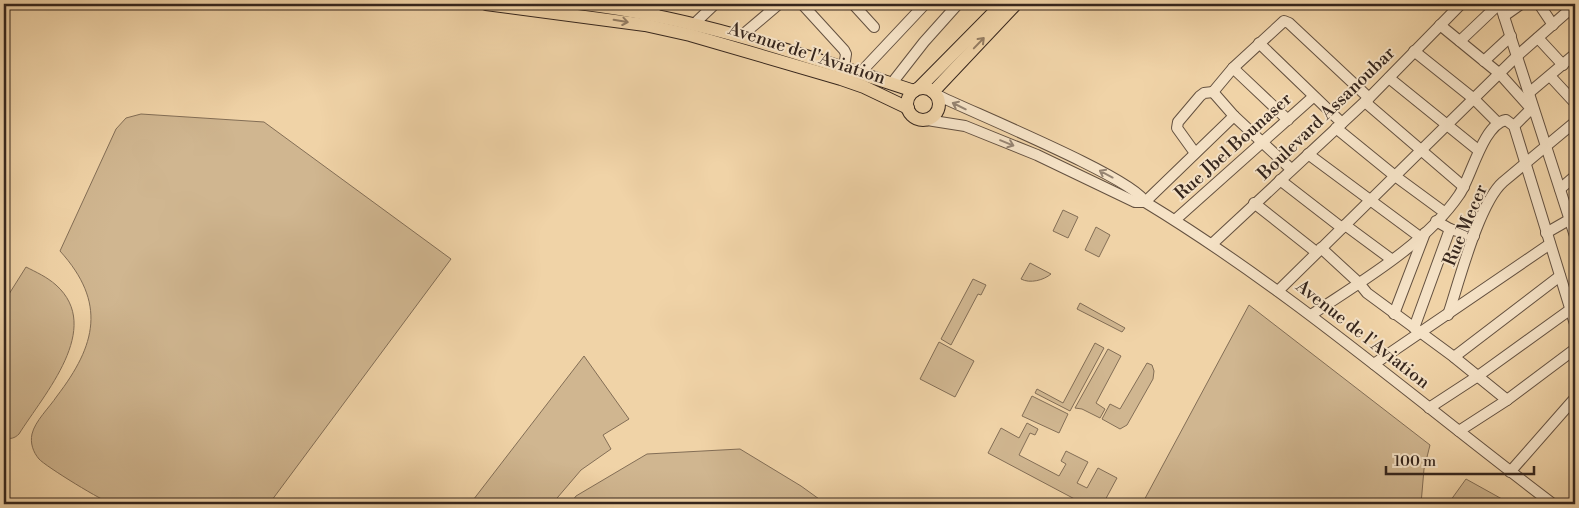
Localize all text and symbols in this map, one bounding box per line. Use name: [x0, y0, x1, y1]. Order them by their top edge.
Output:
one-way arrow: [613, 16, 629, 26]
street label: Avenue de l'Aviation: [724, 17, 889, 90]
one-way arrow: [973, 37, 985, 50]
street label: Boulevard Assanoubar: [1252, 42, 1400, 186]
street label: Rue Jbel Bounaser: [1170, 88, 1297, 205]
one-way arrow: [951, 101, 966, 111]
one-way arrow: [999, 139, 1014, 149]
one-way arrow: [1099, 169, 1114, 179]
street label: Rue Mecer: [1438, 181, 1493, 269]
street label: Avenue de l'Aviation: [1290, 274, 1435, 394]
scale bar: [1386, 443, 1534, 475]
text: 100 m: [1394, 452, 1436, 471]

